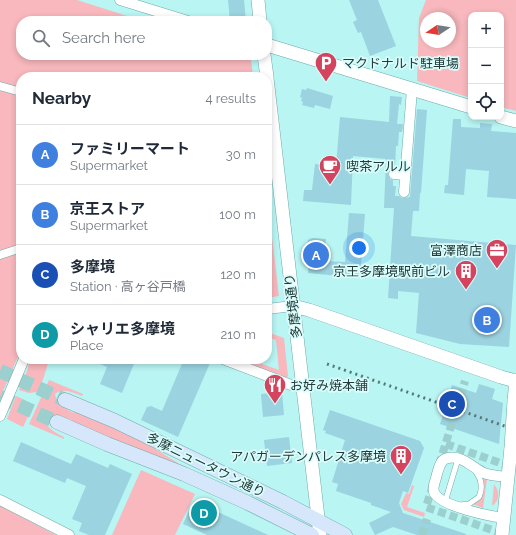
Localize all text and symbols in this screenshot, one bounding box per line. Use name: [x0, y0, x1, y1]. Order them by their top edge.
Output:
north arrow: [420, 12, 456, 48]
map controls: [468, 12, 504, 120]
button: +: [468, 12, 504, 48]
search box: [16, 16, 272, 60]
icon: search: [30, 27, 52, 49]
text: Search here: [62, 29, 145, 47]
button: −: [468, 48, 504, 84]
parking icon: マクドナルド駐車場: [313, 50, 339, 83]
place label: マクドナルド駐車場: [342, 56, 459, 71]
button: locate: [468, 84, 504, 120]
text: Nearby: [32, 88, 91, 108]
text: 4 results: [205, 91, 256, 106]
text: ファミリーマート: [70, 140, 190, 158]
text: A: [41, 147, 49, 162]
text: 30 m: [226, 147, 256, 162]
cafe icon: 喫茶アルル: [317, 153, 343, 186]
text: Supermarket: [70, 158, 148, 173]
place label: 喫茶アルル: [346, 159, 411, 174]
text: 京王ストア: [70, 200, 145, 218]
text: B: [41, 207, 49, 222]
text: 100 m: [219, 207, 256, 222]
text: Supermarket: [70, 218, 148, 233]
office icon: 富澤商店: [484, 237, 510, 270]
your location: [349, 238, 369, 258]
pin: A: [303, 240, 329, 270]
place label: 富澤商店: [430, 243, 482, 258]
text: 多摩境: [70, 258, 115, 276]
building icon: 京王多摩境駅前ビル: [453, 258, 479, 291]
place label: 京王多摩境駅前ビル: [333, 264, 450, 279]
text: C: [41, 267, 49, 282]
text: 120 m: [220, 267, 256, 282]
street label: 多摩境通り: [282, 273, 304, 339]
text: Station · 高ヶ谷戸橋: [70, 279, 186, 294]
pin: B: [474, 305, 500, 335]
text: シャリエ多摩境: [70, 320, 175, 338]
text: D: [40, 327, 50, 342]
text: 210 m: [220, 327, 256, 342]
text: Place: [70, 338, 103, 353]
restaurant icon: お好み焼本舗: [262, 372, 288, 405]
place label: お好み焼本舗: [290, 378, 368, 393]
pin: C: [439, 389, 465, 419]
street label: 多摩ニュータウン通り: [144, 430, 268, 500]
building icon: アパガーデンパレス多摩境: [388, 443, 414, 476]
place label: アパガーデンパレス多摩境: [230, 449, 386, 464]
pin: D: [191, 498, 217, 528]

